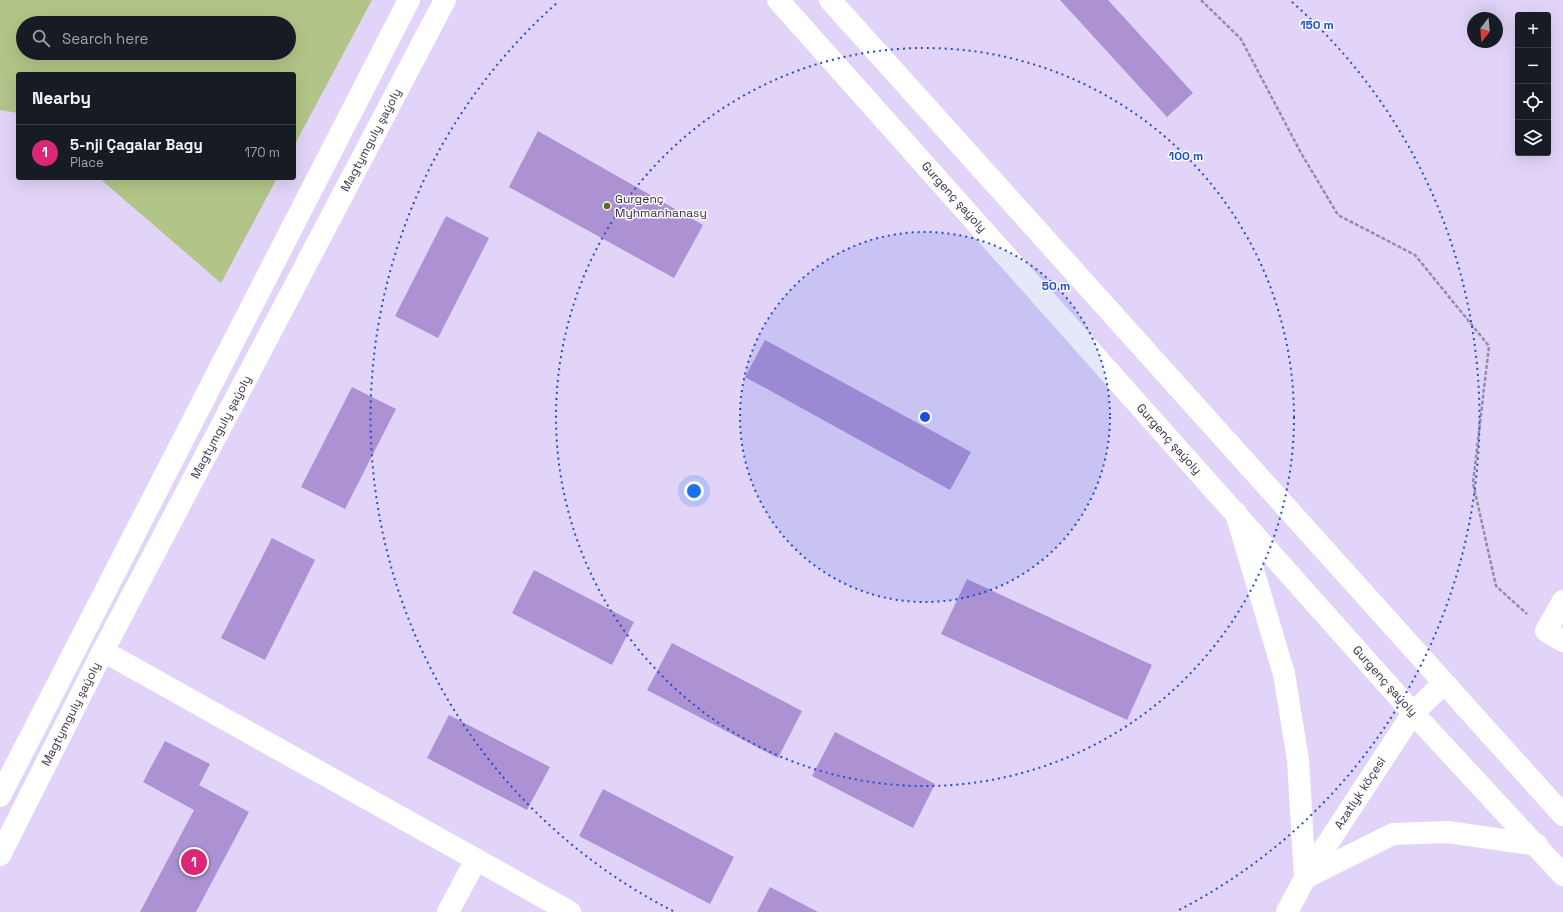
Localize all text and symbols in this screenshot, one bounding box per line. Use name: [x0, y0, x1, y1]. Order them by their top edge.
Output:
north arrow: [1467, 12, 1503, 48]
map controls: [1515, 12, 1551, 156]
button: +: [1515, 12, 1551, 48]
search box: [16, 16, 296, 60]
text: 150 m: [1300, 17, 1334, 33]
icon: search: [30, 27, 52, 49]
text: Search here: [62, 29, 148, 48]
button: −: [1515, 48, 1551, 84]
button: locate: [1515, 84, 1551, 120]
street label: Magtymguly şaýoly: [337, 86, 405, 194]
text: Nearby: [32, 87, 91, 109]
button: layers: [1515, 120, 1551, 156]
text: 5-nji Çagalar Bagy: [70, 135, 203, 154]
text: 1: [42, 144, 48, 161]
text: 170 m: [244, 144, 280, 161]
text: 100 m: [1169, 148, 1203, 164]
text: Place: [70, 154, 104, 171]
street label: Gurgenç şaýoly: [918, 158, 990, 236]
place label: Gurgenç Myhmanhanasy: [615, 191, 707, 221]
marker: Gurgenç Myhmanhanasy: [602, 201, 612, 211]
text: 50 m: [1042, 278, 1070, 294]
street label: Magtymguly şaýoly: [187, 373, 255, 481]
street label: Gurgenç şaýoly: [1133, 400, 1205, 478]
centre of rings: [918, 410, 932, 424]
your location: [684, 481, 704, 501]
street label: Gurgenç şaýoly: [1349, 642, 1421, 720]
street label: Magtymguly şaýoly: [38, 659, 104, 769]
street label: Azatlyk köçesi: [1331, 754, 1389, 832]
pin: 1: [181, 847, 207, 877]

